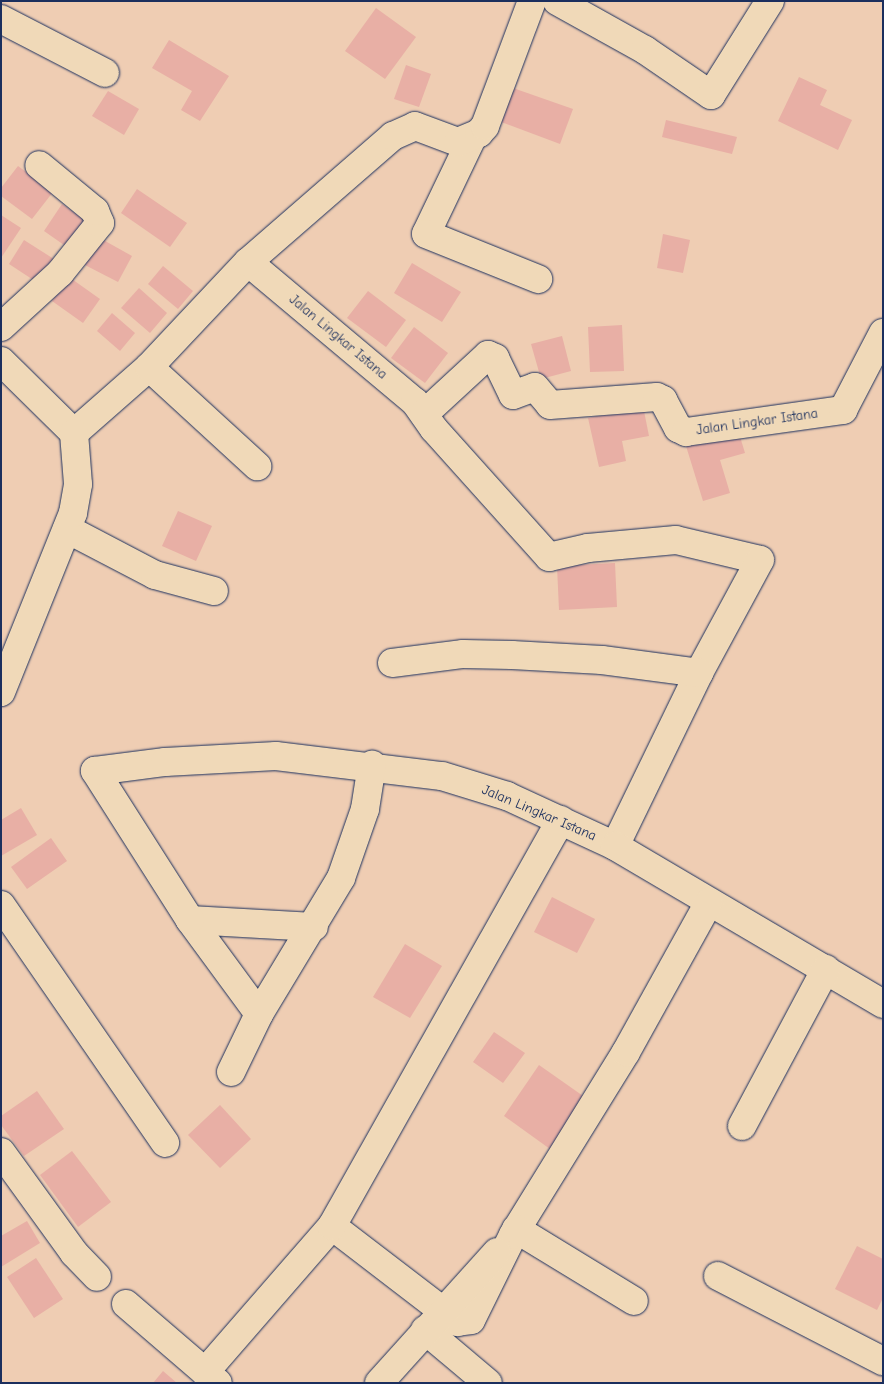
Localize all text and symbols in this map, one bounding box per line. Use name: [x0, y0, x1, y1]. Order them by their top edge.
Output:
street label: Jalan Lingkar Istana: [286, 291, 390, 383]
street label: Jalan Lingkar Istana: [695, 405, 819, 439]
street label: Jalan Lingkar Istana: [479, 781, 599, 845]

